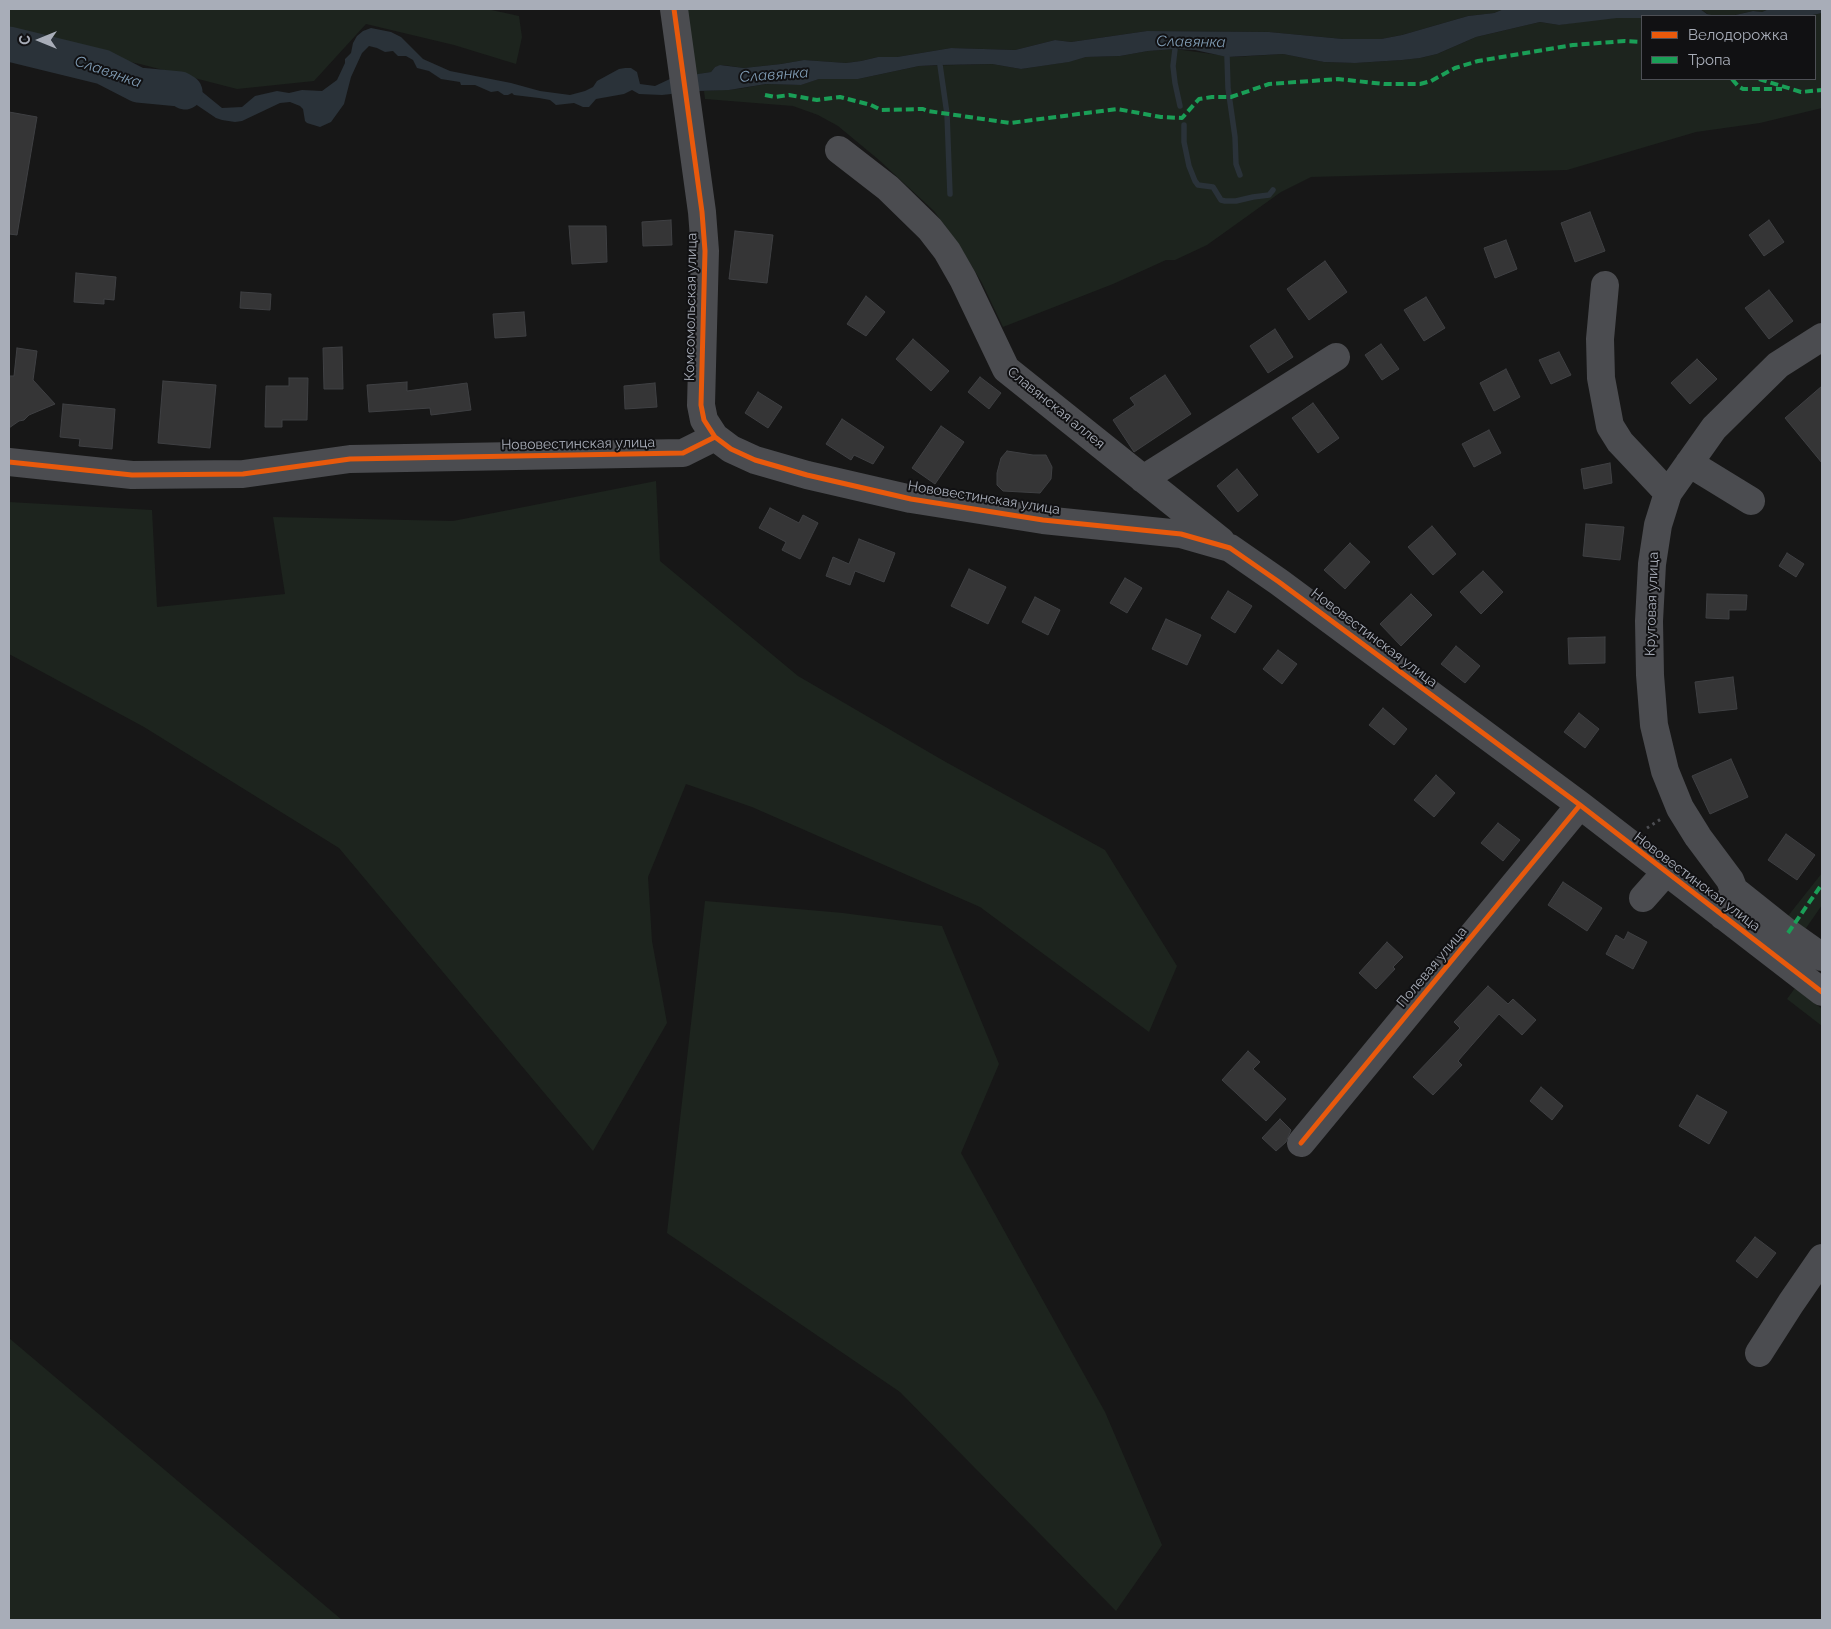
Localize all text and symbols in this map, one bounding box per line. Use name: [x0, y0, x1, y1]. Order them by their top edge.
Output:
north arrow: [15, 15, 65, 65]
legend: [1641, 15, 1816, 80]
text: Велодорожка: [1688, 26, 1788, 44]
water label: Славянка: [1156, 32, 1226, 52]
text: С: [17, 35, 33, 45]
text: Тропа: [1688, 51, 1731, 69]
water label: Славянка: [72, 52, 144, 92]
water label: Славянка: [739, 64, 809, 86]
street label: Комсомольская улица: [681, 233, 701, 381]
street label: Славянская аллея: [1004, 364, 1108, 452]
street label: Нововестинская улица: [501, 434, 655, 454]
street label: Нововестинская улица: [907, 478, 1061, 518]
street label: Круговая улица: [1642, 552, 1662, 656]
street label: Нововестинская улица: [1307, 585, 1441, 691]
street label: Нововестинская улица: [1630, 829, 1764, 935]
street label: Полевая улица: [1393, 923, 1471, 1011]

